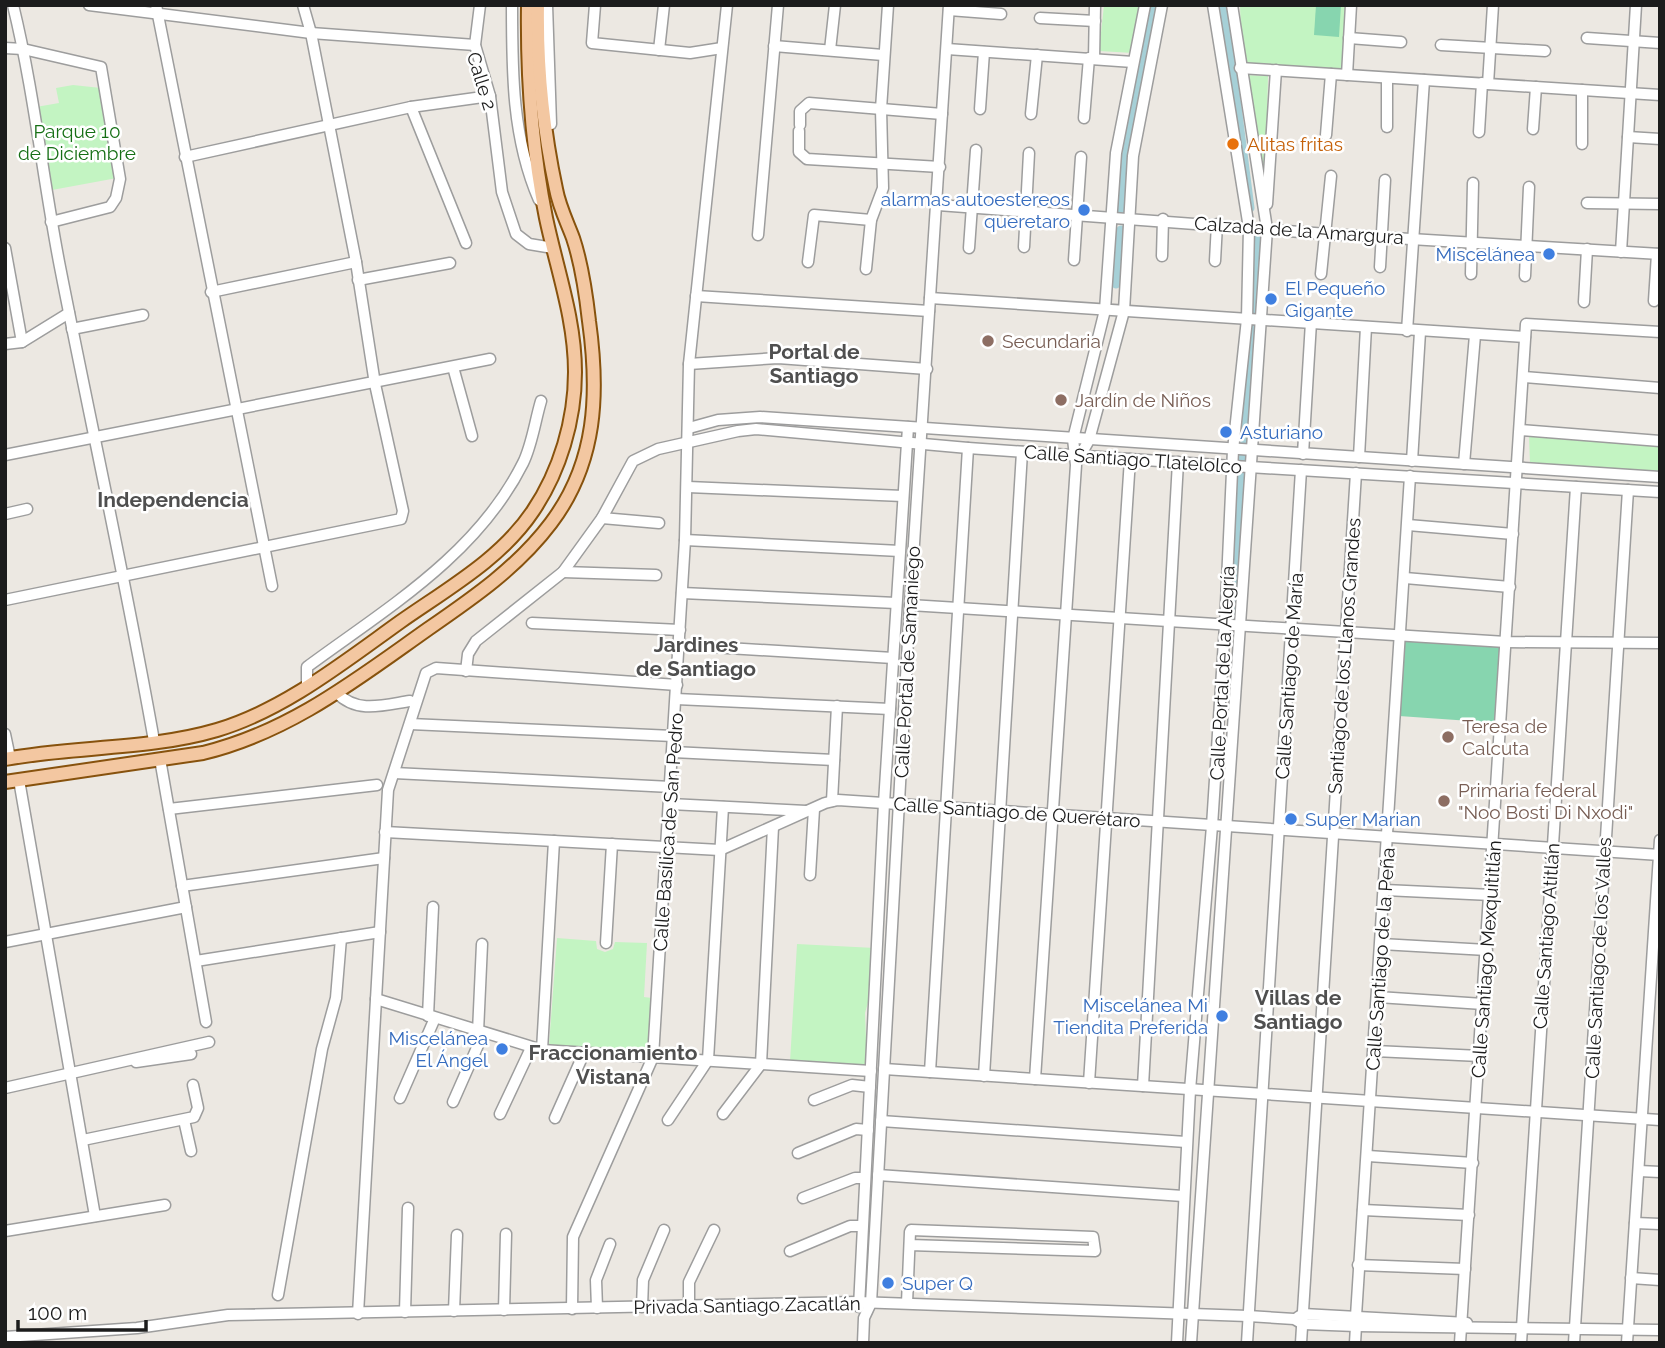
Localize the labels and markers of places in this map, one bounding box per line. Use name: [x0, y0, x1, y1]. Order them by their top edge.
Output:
place label: Alitas fritas: [1247, 133, 1343, 155]
marker: Alitas fritas: [1225, 136, 1241, 152]
place label: alarmas autoestereos queretaro: [881, 188, 1070, 232]
marker: alarmas autoestereos queretaro: [1076, 202, 1092, 218]
place label: Miscelánea: [1435, 243, 1535, 265]
marker: Miscelánea: [1541, 246, 1557, 262]
place label: El Pequeño Gigante: [1285, 277, 1385, 321]
marker: El Pequeño Gigante: [1263, 291, 1279, 307]
place label: Secundaria: [1002, 330, 1101, 352]
marker: Secundaria: [980, 333, 996, 349]
place label: Jardín de Niños: [1075, 389, 1211, 411]
marker: Jardín de Niños: [1053, 392, 1069, 408]
place label: Asturiano: [1240, 421, 1323, 443]
marker: Asturiano: [1218, 424, 1234, 440]
place label: Teresa de Calcuta: [1462, 715, 1547, 759]
marker: Teresa de Calcuta: [1440, 729, 1456, 745]
place label: Primaria federal "Noo Bosti Di Nxodi": [1458, 779, 1633, 823]
marker: Primaria federal "Noo Bosti Di Nxodi": [1436, 793, 1452, 809]
place label: Super Marian: [1305, 808, 1421, 830]
marker: Super Marian: [1283, 811, 1299, 827]
place label: Miscelánea Mi Tiendita Preferida: [1053, 994, 1208, 1038]
marker: Miscelánea Mi Tiendita Preferida: [1214, 1008, 1230, 1024]
place label: Miscelánea El Ángel: [388, 1027, 489, 1071]
marker: Miscelánea El Ángel: [494, 1041, 510, 1057]
place label: Super Q: [902, 1272, 973, 1294]
marker: Super Q: [880, 1275, 896, 1291]

